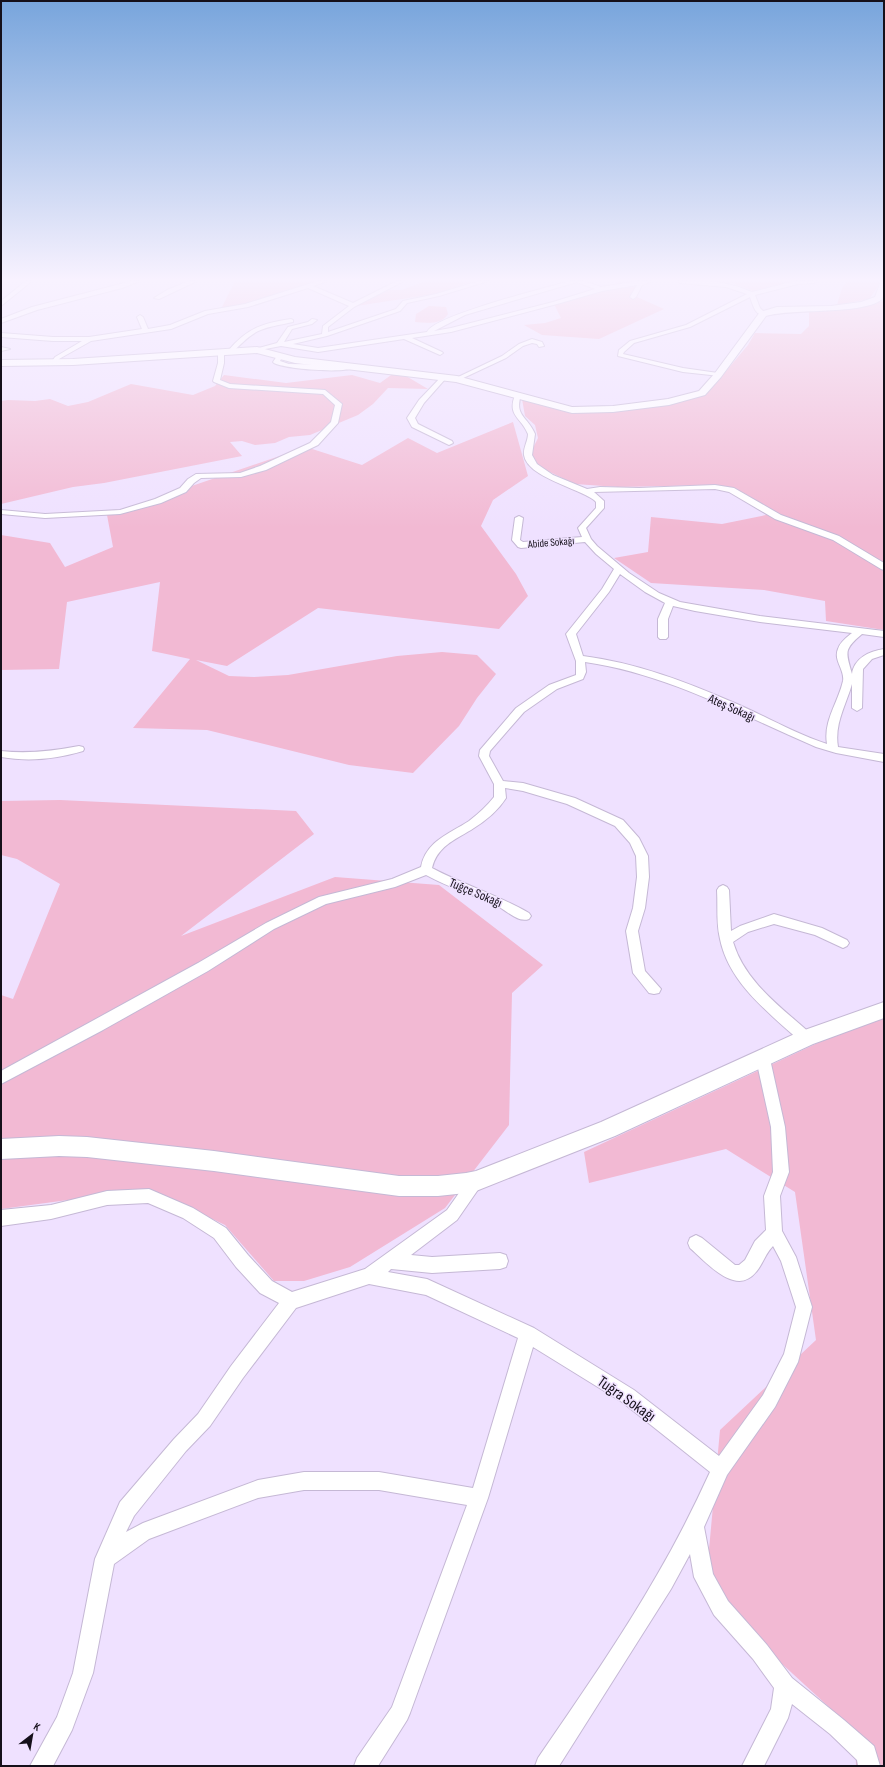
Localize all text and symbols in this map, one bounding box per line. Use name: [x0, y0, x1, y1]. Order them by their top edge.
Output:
street label: Abide Sokağı: [526, 534, 575, 551]
street label: Ateş Sokağı: [705, 690, 758, 725]
street label: Tuğçe Sokağı: [447, 875, 504, 911]
street label: Tuğra Sokağı: [593, 1372, 659, 1426]
north arrow: [12, 1715, 52, 1755]
text: K: [31, 1720, 43, 1734]

